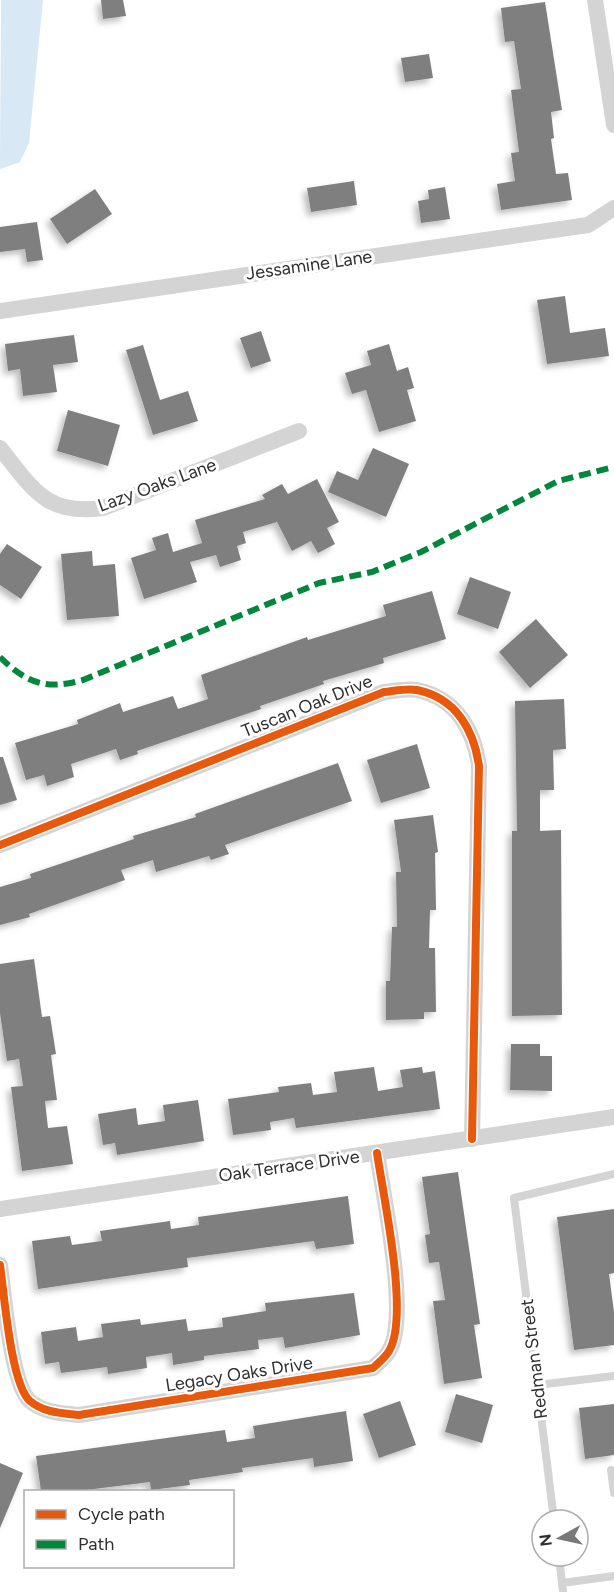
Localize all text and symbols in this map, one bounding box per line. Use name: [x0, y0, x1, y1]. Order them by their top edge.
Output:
street label: Jessamine Lane: [244, 245, 374, 285]
street label: Lazy Oaks Lane: [95, 453, 219, 517]
street label: Tuscan Oak Drive: [238, 670, 376, 742]
street label: Oak Terrace Drive: [217, 1145, 361, 1187]
street label: Redman Street: [516, 1297, 552, 1420]
street label: Legacy Oaks Drive: [164, 1351, 314, 1396]
legend: [24, 1490, 234, 1568]
text: Cycle path: [78, 1503, 165, 1525]
north arrow: [530, 1508, 590, 1568]
text: Path: [78, 1533, 114, 1555]
text: N: [535, 1533, 556, 1547]

